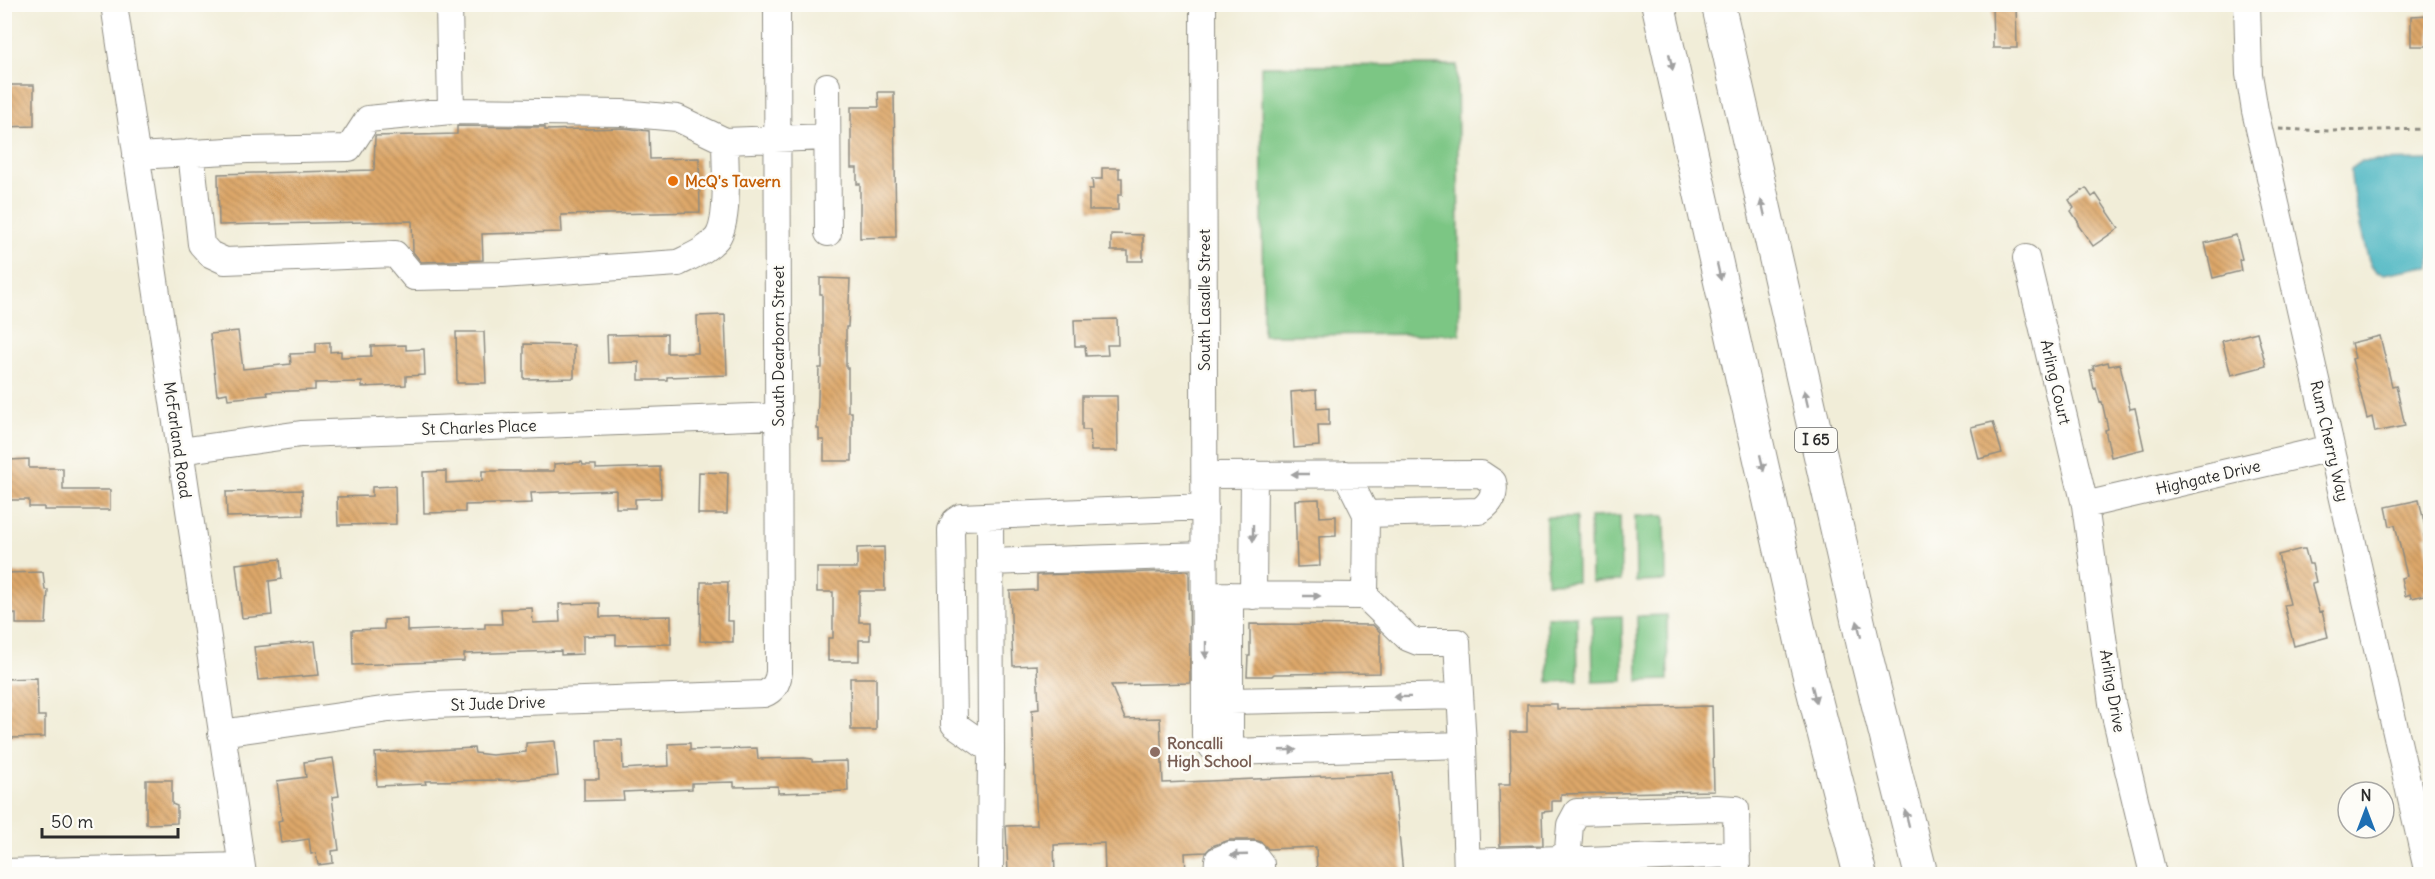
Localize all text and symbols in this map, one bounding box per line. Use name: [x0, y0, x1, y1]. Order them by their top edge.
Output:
one-way arrow: [1667, 52, 1677, 71]
place label: McQ's Tavern: [685, 171, 781, 191]
marker: McQ's Tavern: [666, 174, 680, 188]
one-way arrow: [1757, 198, 1767, 217]
street label: South Lasalle Street: [1194, 228, 1214, 371]
one-way arrow: [1714, 263, 1724, 282]
street label: South Dearborn Street: [768, 265, 788, 427]
street label: Arling Court: [2037, 338, 2076, 427]
street label: Rum Cherry Way: [2306, 378, 2354, 504]
street label: McFarland Road: [160, 380, 196, 500]
one-way arrow: [1801, 388, 1811, 407]
street label: St Charles Place: [421, 415, 537, 439]
road number: I 65: [1795, 428, 1837, 452]
one-way arrow: [1757, 453, 1767, 472]
street label: Highgate Drive: [2154, 455, 2262, 499]
one-way arrow: [1290, 469, 1309, 479]
one-way arrow: [1248, 523, 1258, 542]
one-way arrow: [1302, 591, 1321, 601]
one-way arrow: [1854, 619, 1864, 638]
one-way arrow: [1201, 641, 1211, 660]
street label: Arling Drive: [2096, 648, 2130, 734]
one-way arrow: [1810, 684, 1820, 703]
street label: St Jude Drive: [450, 691, 546, 715]
one-way arrow: [1392, 693, 1411, 702]
place label: Roncalli High School: [1167, 733, 1252, 772]
marker: Roncalli High School: [1148, 745, 1162, 759]
one-way arrow: [1279, 745, 1298, 755]
north arrow: [2336, 780, 2396, 840]
text: N: [2360, 785, 2372, 805]
scale bar: [42, 801, 178, 839]
one-way arrow: [1901, 809, 1911, 827]
text: 50 m: [51, 810, 93, 833]
one-way arrow: [1230, 851, 1249, 860]

